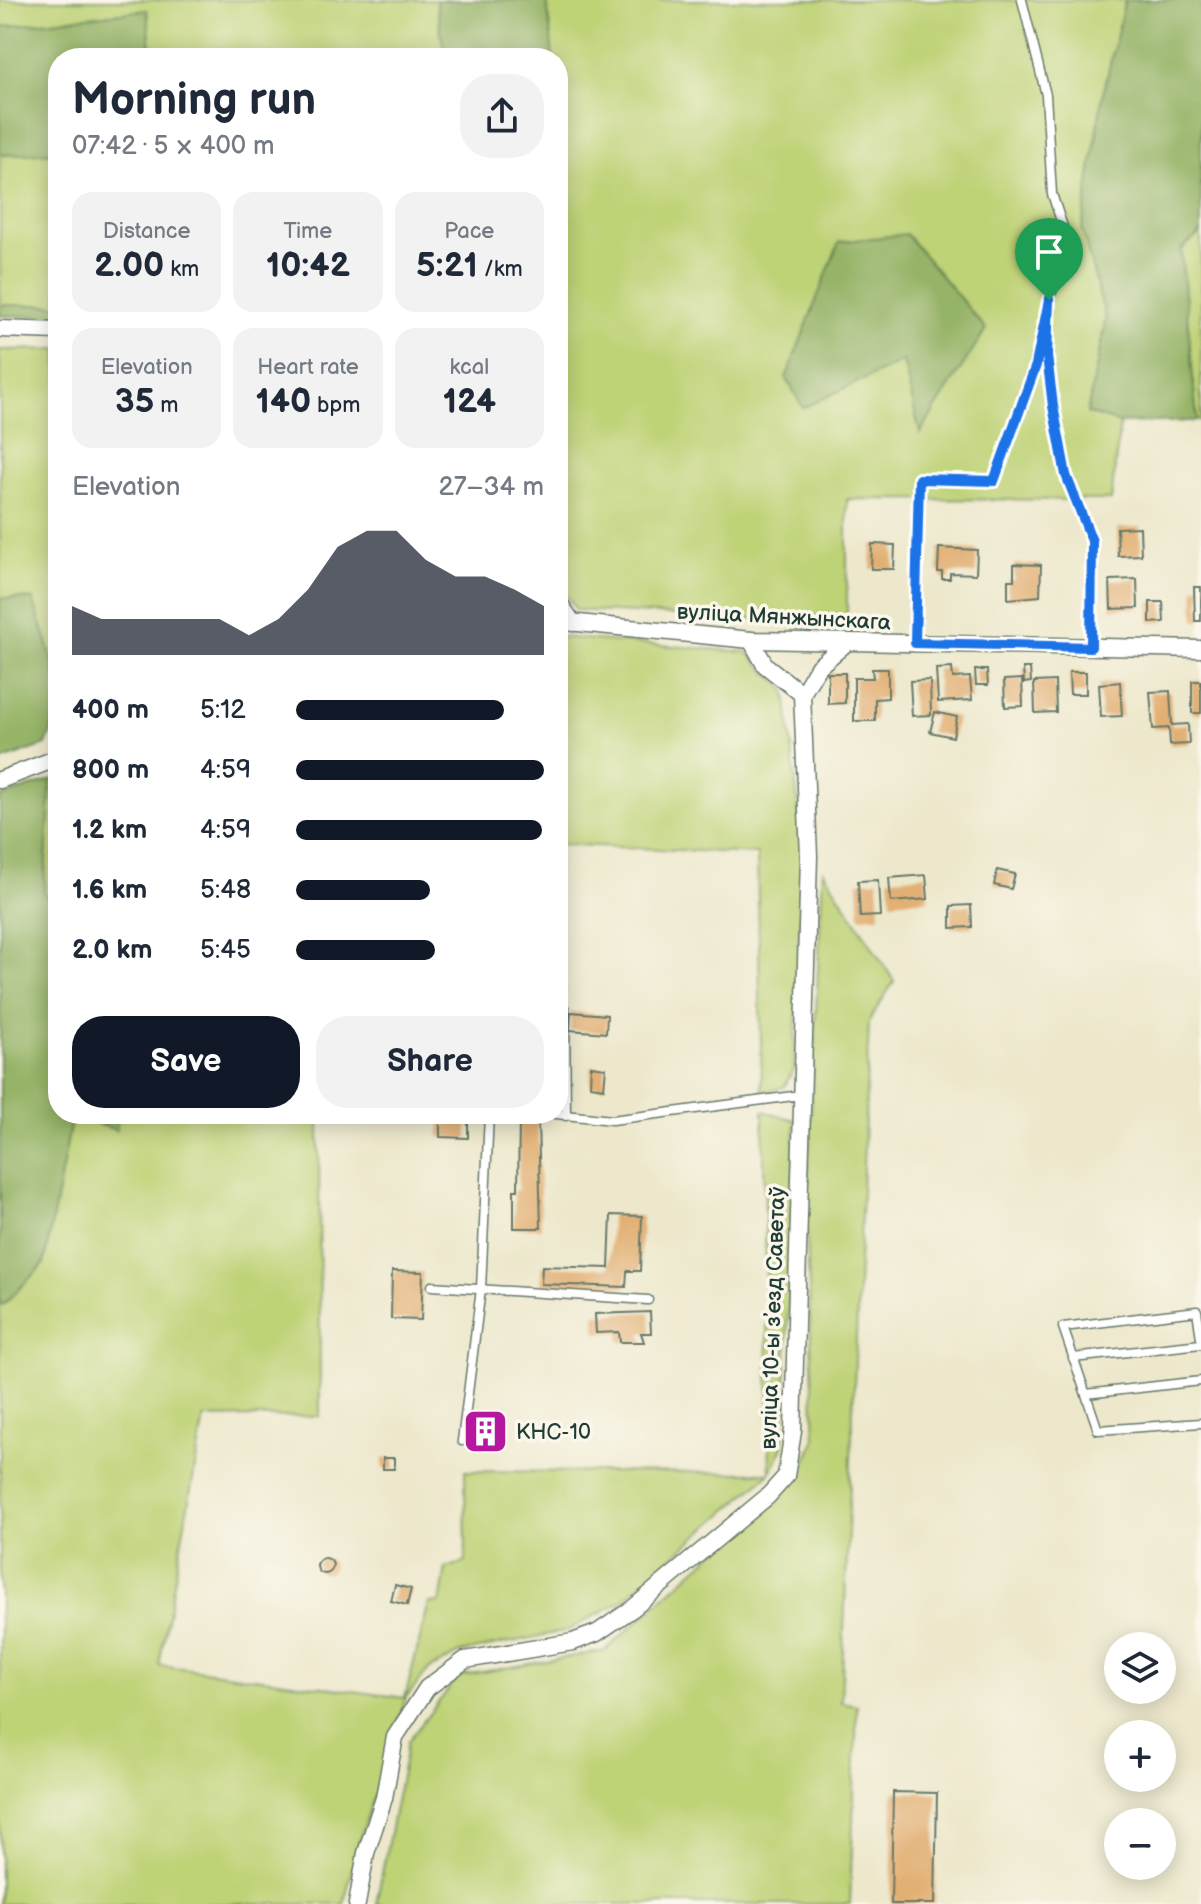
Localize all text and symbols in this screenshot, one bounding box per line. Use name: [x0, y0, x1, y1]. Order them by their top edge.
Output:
text: Morning run: [72, 74, 316, 127]
button: share: [460, 74, 544, 158]
text: 07:42 · 5 × 400 m: [72, 131, 275, 162]
text: Distance: [103, 218, 191, 245]
text: Time: [284, 218, 332, 245]
text: Pace: [444, 218, 494, 245]
pin: [1015, 218, 1083, 300]
icon: arrive: [1027, 230, 1071, 274]
text: 2.00: [94, 245, 164, 286]
text: 10:42: [266, 245, 350, 286]
text: 5:21: [416, 245, 478, 286]
text: km: [164, 256, 199, 283]
text: /km: [478, 256, 523, 283]
text: Elevation: [101, 354, 193, 381]
text: Heart rate: [257, 354, 359, 381]
text: kcal: [450, 354, 489, 381]
text: 35: [115, 381, 154, 422]
text: 140: [256, 381, 311, 422]
text: 124: [443, 381, 496, 422]
text: m: [154, 392, 178, 419]
text: bpm: [311, 392, 360, 419]
text: Elevation: [72, 472, 180, 503]
text: 27–34 m: [438, 472, 544, 503]
street label: вуліца Мянжынскага: [676, 598, 892, 637]
text: 400 m: [72, 695, 149, 726]
text: 5:12: [200, 695, 246, 726]
text: 800 m: [72, 755, 149, 786]
text: 4:59: [200, 755, 251, 786]
text: 1.2 km: [72, 815, 147, 846]
text: 4:59: [200, 815, 251, 846]
text: 1.6 km: [72, 875, 147, 906]
text: 5:48: [200, 875, 251, 906]
text: 2.0 km: [72, 935, 152, 966]
text: 5:45: [200, 935, 251, 966]
button: Save: [72, 1016, 300, 1108]
button: Share: [316, 1016, 544, 1108]
street label: вуліца 10-ы зʼезд Саветаў: [755, 1186, 792, 1450]
building icon: КНС-10: [461, 1407, 509, 1455]
place label: КНС-10: [516, 1419, 591, 1446]
map controls: [1104, 1632, 1176, 1880]
button: layers: [1104, 1632, 1176, 1704]
button: +: [1104, 1720, 1176, 1792]
button: −: [1104, 1808, 1176, 1880]

